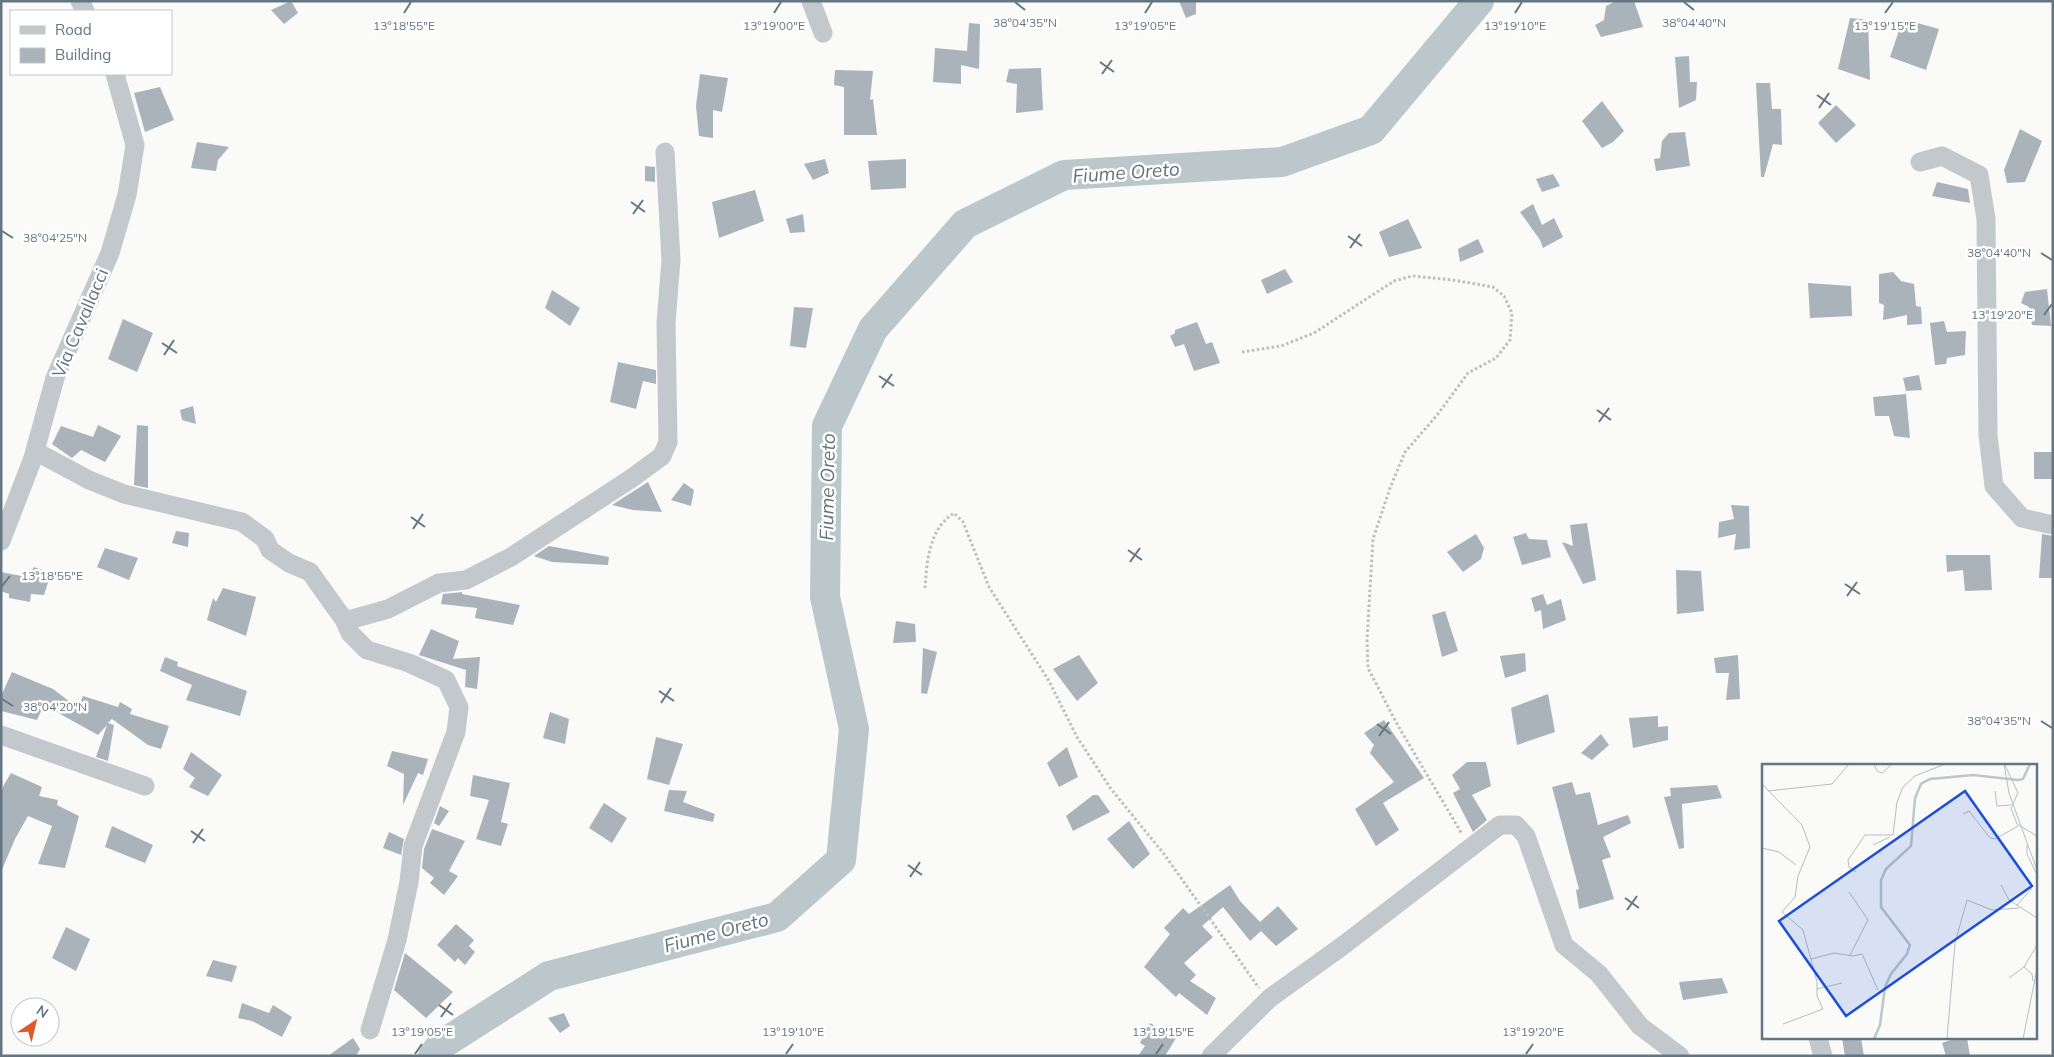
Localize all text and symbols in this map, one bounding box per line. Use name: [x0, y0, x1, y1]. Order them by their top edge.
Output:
legend: [10, 10, 172, 75]
text: 38°04'35"N: [993, 15, 1057, 30]
text: 38°04'40"N: [1662, 15, 1726, 30]
text: 13°18'55"E: [373, 18, 435, 33]
text: 13°19'00"E: [743, 18, 805, 33]
text: 13°19'05"E: [1114, 18, 1176, 33]
text: 13°19'10"E: [1484, 18, 1546, 33]
text: 13°19'15"E: [1854, 18, 1916, 33]
text: Road: [55, 20, 92, 39]
text: Building: [55, 45, 111, 64]
water label: Fiume Oreto: [1072, 156, 1181, 188]
text: 38°04'25"N: [23, 230, 87, 245]
text: 38°04'40"N: [1967, 245, 2031, 260]
street label: Via Cavallacci: [47, 265, 113, 381]
text: 13°19'20"E: [1971, 307, 2033, 322]
water label: Fiume Oreto: [814, 433, 840, 541]
text: 13°18'55"E: [21, 568, 83, 583]
text: 38°04'20"N: [23, 699, 87, 714]
text: 38°04'35"N: [1967, 713, 2031, 728]
inset map: [1762, 764, 2036, 1040]
water label: Fiume Oreto: [661, 906, 771, 957]
north arrow: [10, 997, 60, 1047]
text: N: [33, 1001, 52, 1022]
text: 13°19'05"E: [391, 1024, 453, 1039]
text: 13°19'10"E: [762, 1024, 824, 1039]
text: 13°19'15"E: [1132, 1024, 1194, 1039]
text: 13°19'20"E: [1502, 1024, 1564, 1039]

